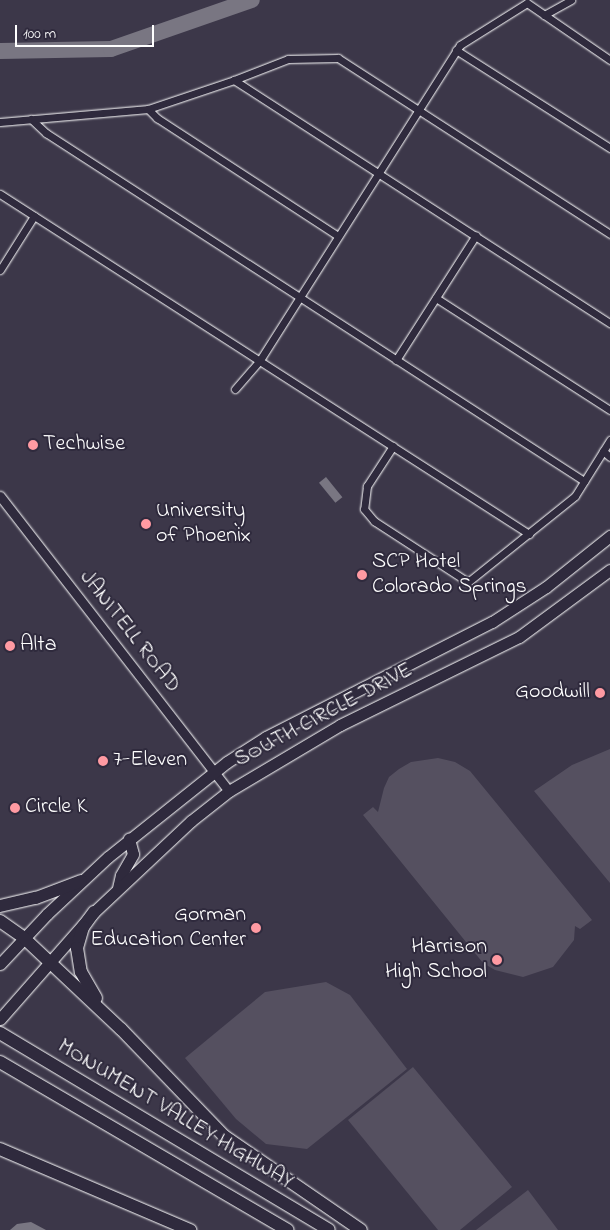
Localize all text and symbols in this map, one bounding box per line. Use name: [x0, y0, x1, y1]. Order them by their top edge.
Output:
scale bar: [18, 15, 156, 47]
text: 100 m: [23, 23, 56, 45]
place label: Techwise: [43, 432, 125, 458]
marker: Techwise: [27, 439, 39, 451]
place label: University of Phoenix: [156, 498, 251, 550]
marker: University of Phoenix: [140, 518, 152, 530]
place label: SCP Hotel Colorado Springs: [372, 549, 527, 600]
street label: JANITELL ROAD: [73, 565, 185, 699]
marker: SCP Hotel Colorado Springs: [356, 569, 368, 581]
place label: Alta: [20, 633, 57, 659]
marker: Alta: [4, 640, 16, 652]
street label: SOUTH CIRCLE DRIVE: [230, 658, 418, 774]
place label: Goodwill: [515, 680, 590, 706]
marker: Goodwill: [594, 687, 606, 699]
place label: 7-Eleven: [113, 748, 187, 774]
marker: 7-Eleven: [97, 755, 109, 767]
place label: Circle K: [25, 795, 87, 821]
marker: Circle K: [9, 802, 21, 814]
place label: Gorman Education Center: [90, 902, 246, 954]
marker: Gorman Education Center: [250, 922, 262, 934]
place label: Harrison High School: [385, 934, 487, 986]
marker: Harrison High School: [491, 954, 503, 966]
street label: MONUMENT VALLEY HIGHWAY: [52, 1034, 298, 1196]

